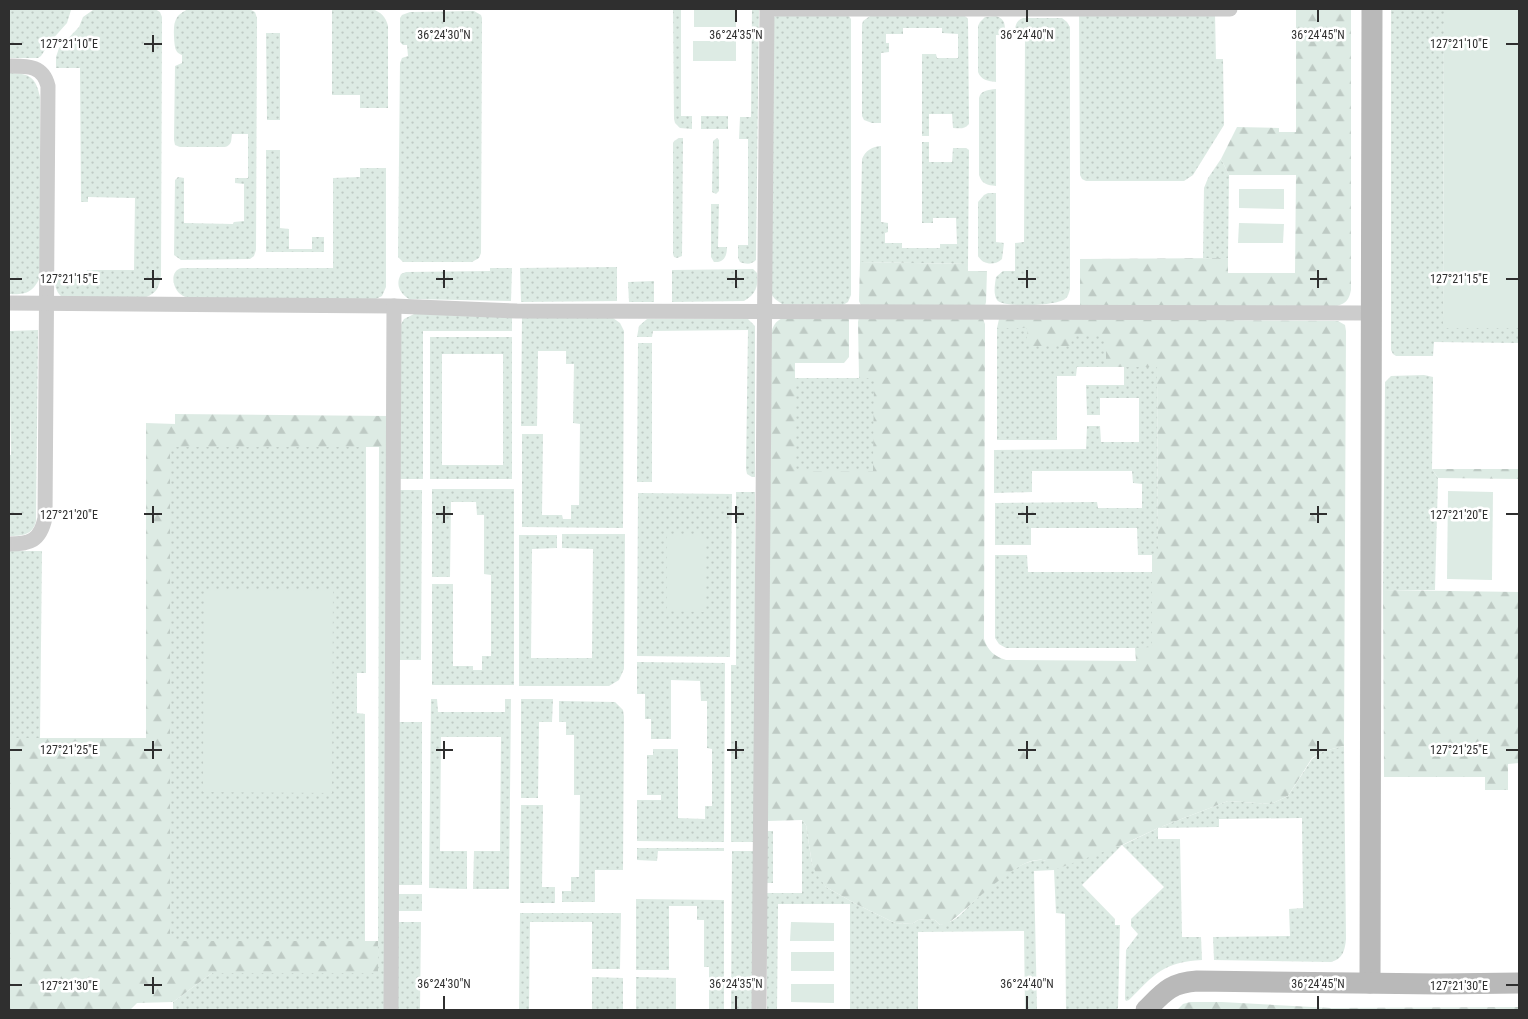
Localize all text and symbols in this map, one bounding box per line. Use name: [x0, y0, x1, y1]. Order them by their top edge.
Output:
text: 36°24'30"N: [417, 28, 471, 42]
text: 36°24'35"N: [709, 28, 763, 42]
text: 36°24'40"N: [1000, 28, 1054, 42]
text: 36°24'45"N: [1291, 28, 1345, 42]
text: 127°21'10"E: [40, 37, 98, 51]
text: 127°21'10"E: [1430, 37, 1488, 51]
text: 127°21'15"E: [40, 272, 98, 286]
text: 127°21'15"E: [1430, 272, 1488, 286]
text: 127°21'20"E: [40, 508, 98, 522]
text: 127°21'20"E: [1430, 508, 1488, 522]
text: 127°21'25"E: [40, 743, 98, 757]
text: 127°21'25"E: [1430, 743, 1488, 757]
text: 36°24'30"N: [417, 977, 471, 991]
text: 36°24'35"N: [709, 977, 763, 991]
text: 36°24'40"N: [1000, 977, 1054, 991]
text: 36°24'45"N: [1291, 977, 1345, 991]
text: 127°21'30"E: [40, 979, 98, 993]
text: 127°21'30"E: [1430, 979, 1488, 993]

